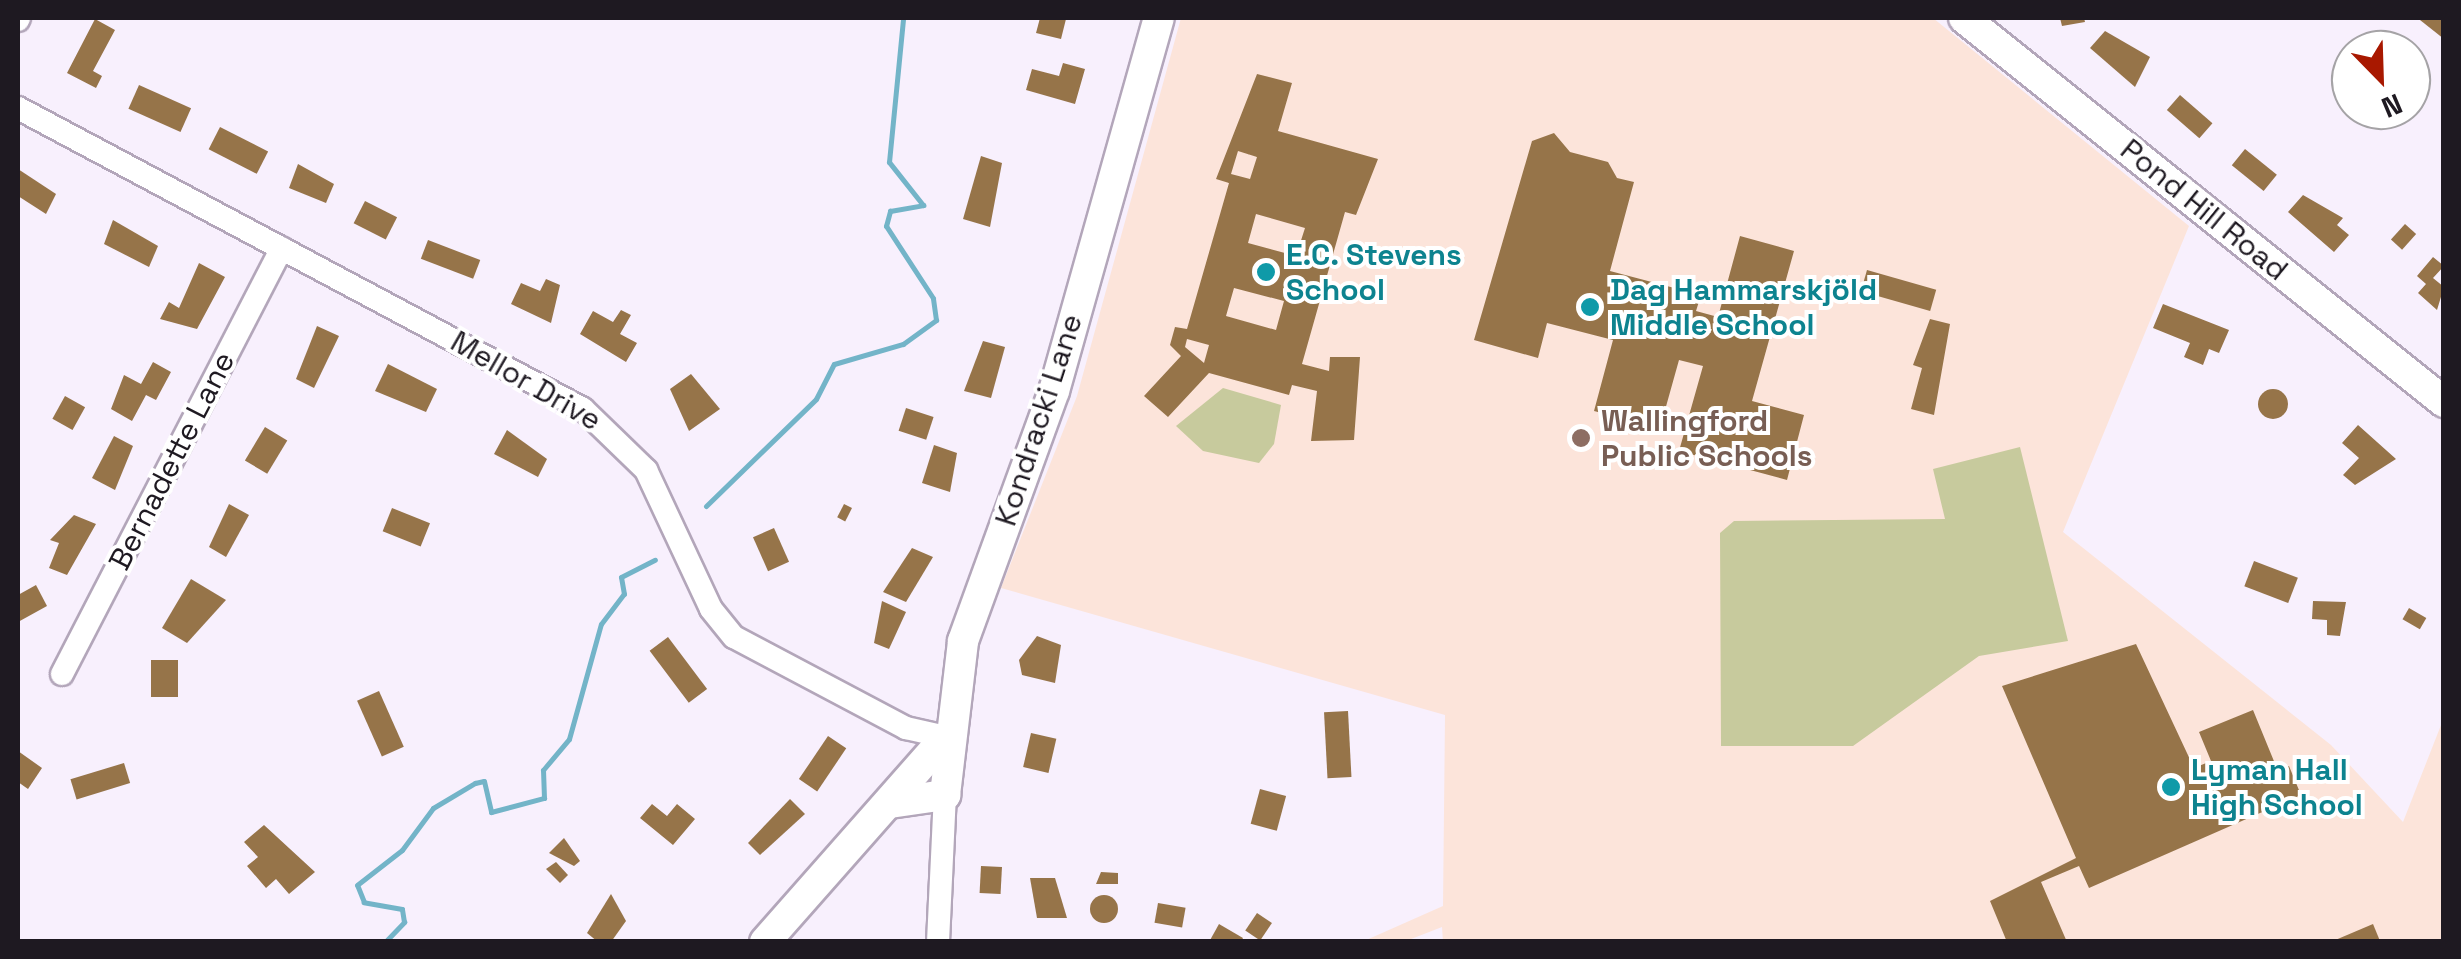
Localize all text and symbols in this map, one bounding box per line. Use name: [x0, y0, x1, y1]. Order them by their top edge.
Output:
north arrow: [2331, 30, 2431, 130]
text: N: [2376, 86, 2408, 126]
street label: Pond Hill Road: [2113, 132, 2295, 288]
place label: E.C. Stevens School: [1286, 237, 1463, 308]
marker: E.C. Stevens School: [1255, 261, 1277, 283]
place label: Dag Hammarskjöld Middle School: [1610, 272, 1877, 342]
marker: Dag Hammarskjöld Middle School: [1579, 296, 1601, 318]
street label: Kondracki Lane: [988, 310, 1090, 530]
street label: Mellor Drive: [444, 323, 608, 439]
street label: Bernadette Lane: [102, 346, 242, 576]
place label: Wallingford Public Schools: [1601, 403, 1813, 474]
marker: Wallingford Public Schools: [1570, 427, 1592, 449]
place label: Lyman Hall High School: [2191, 752, 2363, 822]
marker: Lyman Hall High School: [2160, 776, 2182, 798]

